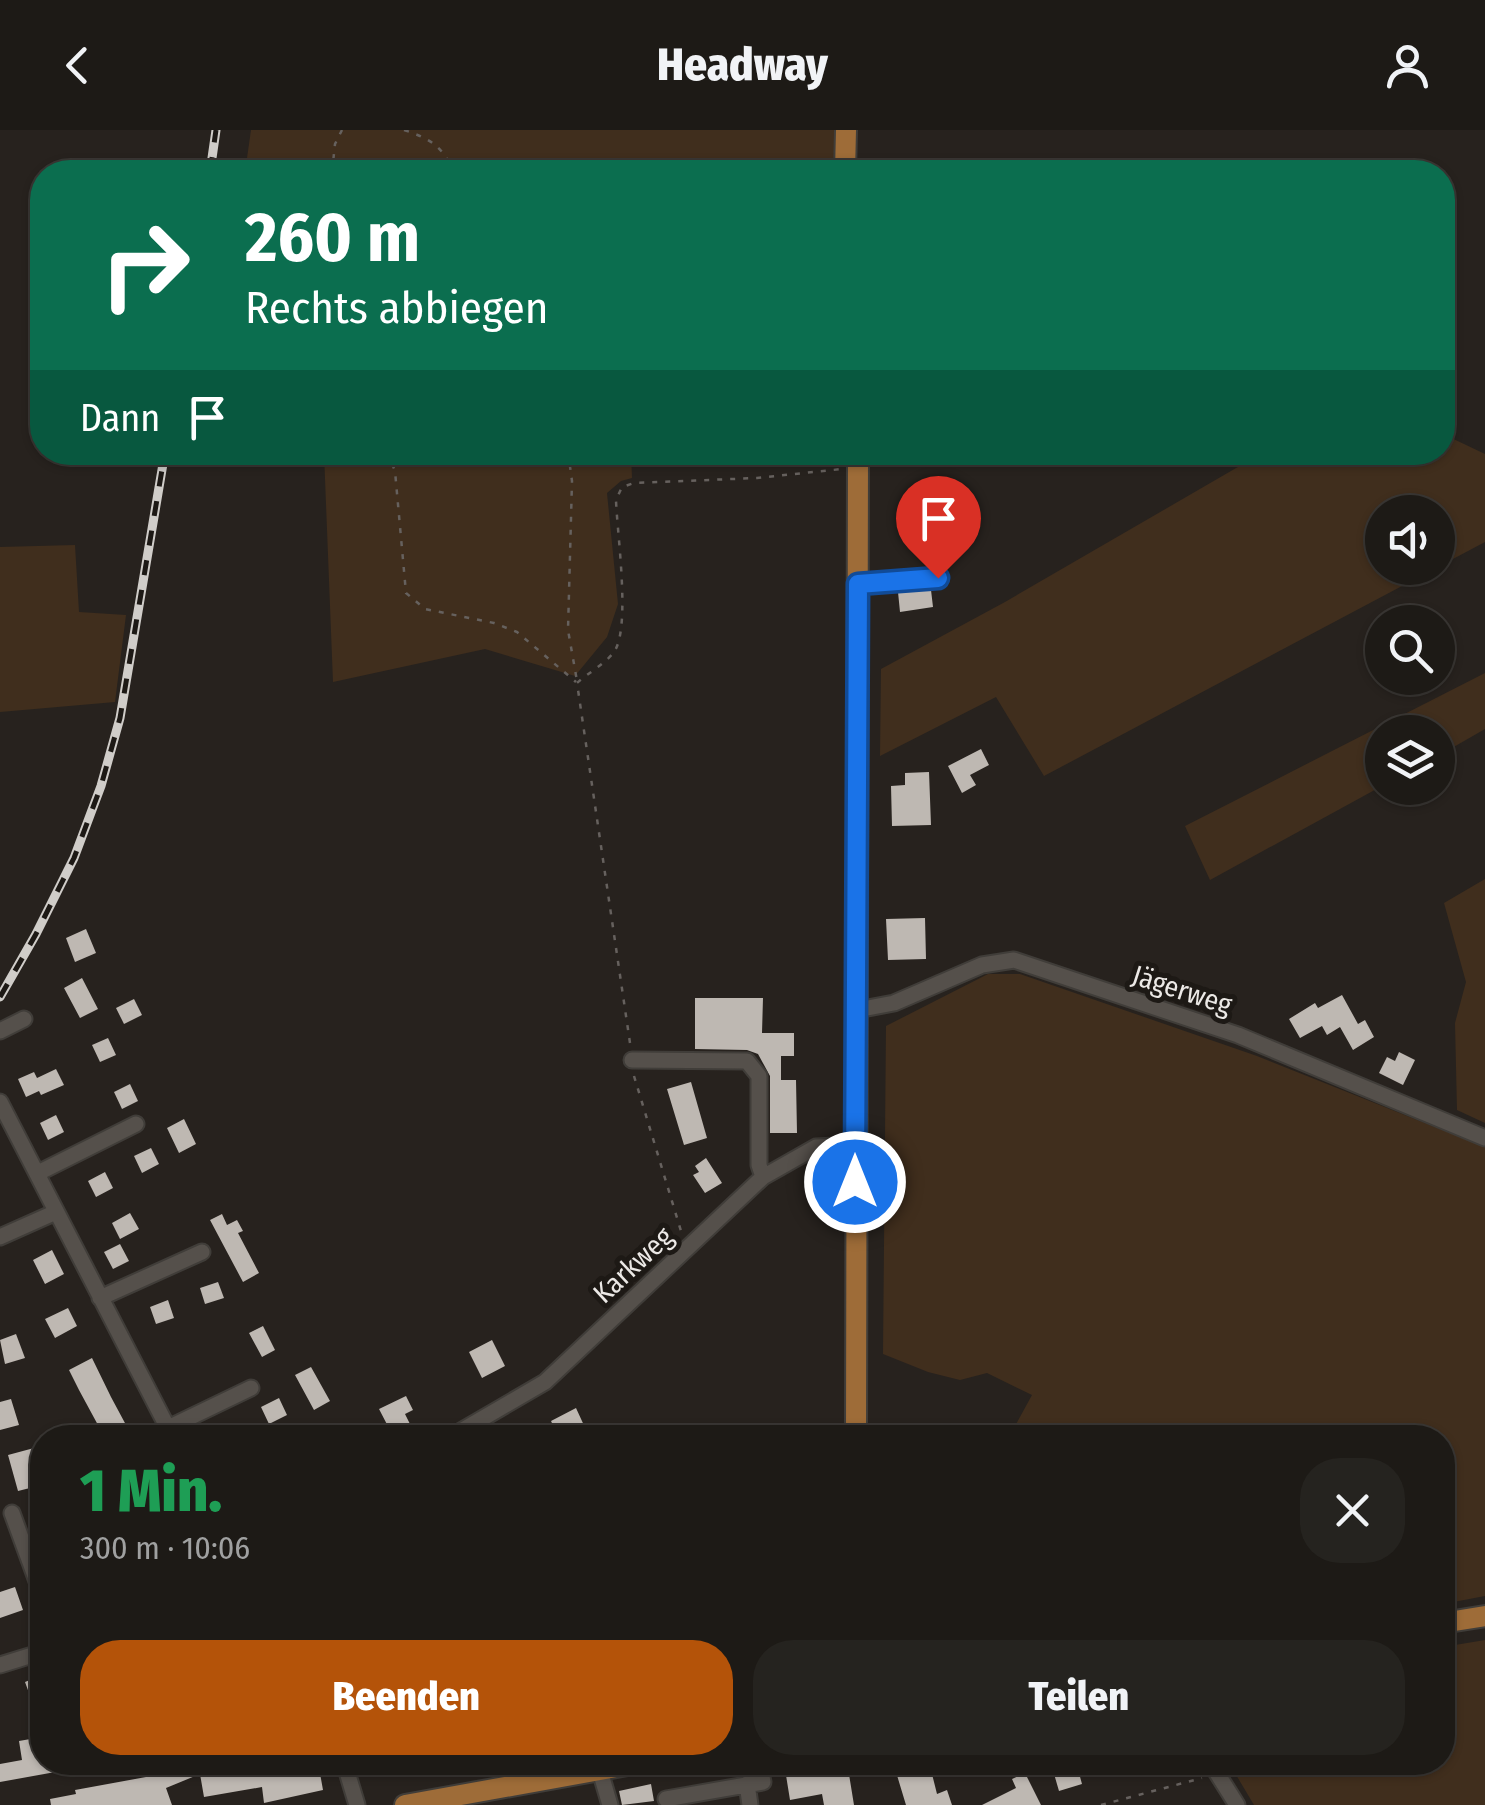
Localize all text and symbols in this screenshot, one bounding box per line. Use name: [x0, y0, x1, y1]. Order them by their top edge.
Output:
icon: back: [50, 38, 105, 93]
text: Headway: [657, 38, 828, 92]
icon: person: [1380, 38, 1435, 93]
text: 260 m: [245, 196, 420, 280]
icon: right: [80, 200, 210, 330]
text: Rechts abbiegen: [245, 281, 548, 335]
icon: arrive: [180, 390, 235, 445]
text: Dann: [80, 395, 160, 441]
pin: [896, 476, 981, 579]
icon: arrive: [911, 491, 966, 546]
map controls: [1365, 495, 1455, 805]
button: sound: [1365, 495, 1455, 585]
button: search: [1365, 605, 1455, 695]
button: layers: [1365, 715, 1455, 805]
street label: Jägerweg: [1128, 958, 1237, 1022]
position arrow: [803, 1130, 907, 1234]
street label: Karkweg: [586, 1219, 680, 1310]
text: 1 Min.: [80, 1455, 222, 1527]
button: close: [1300, 1458, 1405, 1563]
text: 300 m · 10:06: [80, 1529, 250, 1567]
button: Beenden: [80, 1640, 733, 1755]
button: Teilen: [753, 1640, 1405, 1755]

